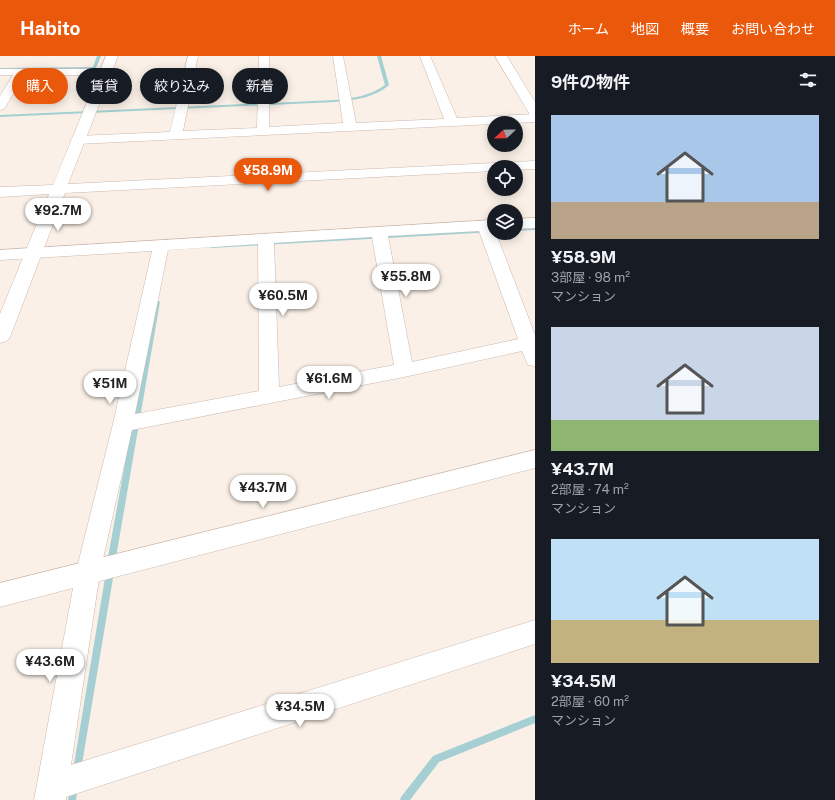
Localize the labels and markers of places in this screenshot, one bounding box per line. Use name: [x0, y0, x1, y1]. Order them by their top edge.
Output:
pin: ¥58.9M: [235, 158, 301, 192]
pin: ¥92.7M: [25, 198, 91, 232]
pin: ¥55.8M: [373, 264, 439, 298]
pin: ¥60.5M: [250, 283, 316, 317]
pin: ¥61.6M: [296, 366, 362, 400]
pin: ¥51M: [86, 371, 134, 405]
pin: ¥43.7M: [230, 475, 296, 509]
pin: ¥43.6M: [17, 649, 83, 683]
pin: ¥34.5M: [267, 694, 333, 728]

